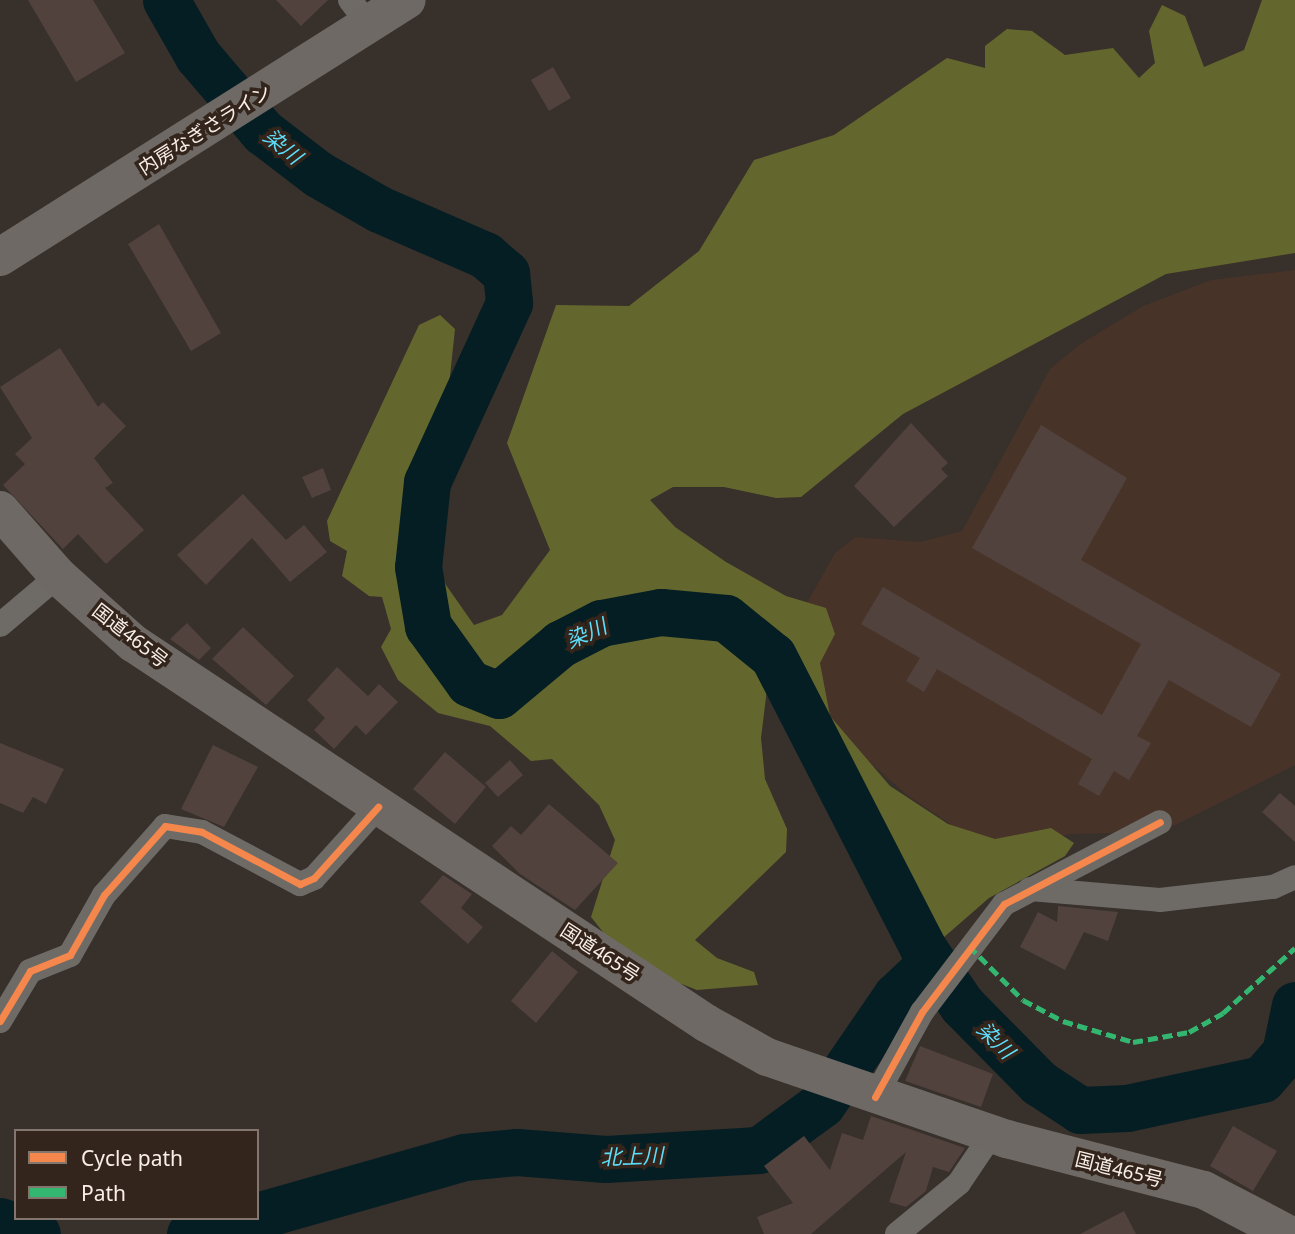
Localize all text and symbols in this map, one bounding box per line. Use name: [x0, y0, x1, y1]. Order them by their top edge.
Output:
street label: 内房なぎさライン: [135, 80, 275, 180]
water label: 染川: [259, 123, 307, 169]
street label: 国道465号: [88, 599, 172, 673]
water label: 染川: [562, 613, 610, 653]
street label: 国道465号: [556, 919, 644, 987]
water label: 染川: [972, 1016, 1020, 1064]
legend: [14, 1129, 259, 1220]
water label: 北上川: [600, 1142, 664, 1170]
text: Cycle path: [81, 1144, 183, 1172]
street label: 国道465号: [1073, 1148, 1165, 1192]
text: Path: [81, 1179, 126, 1207]

